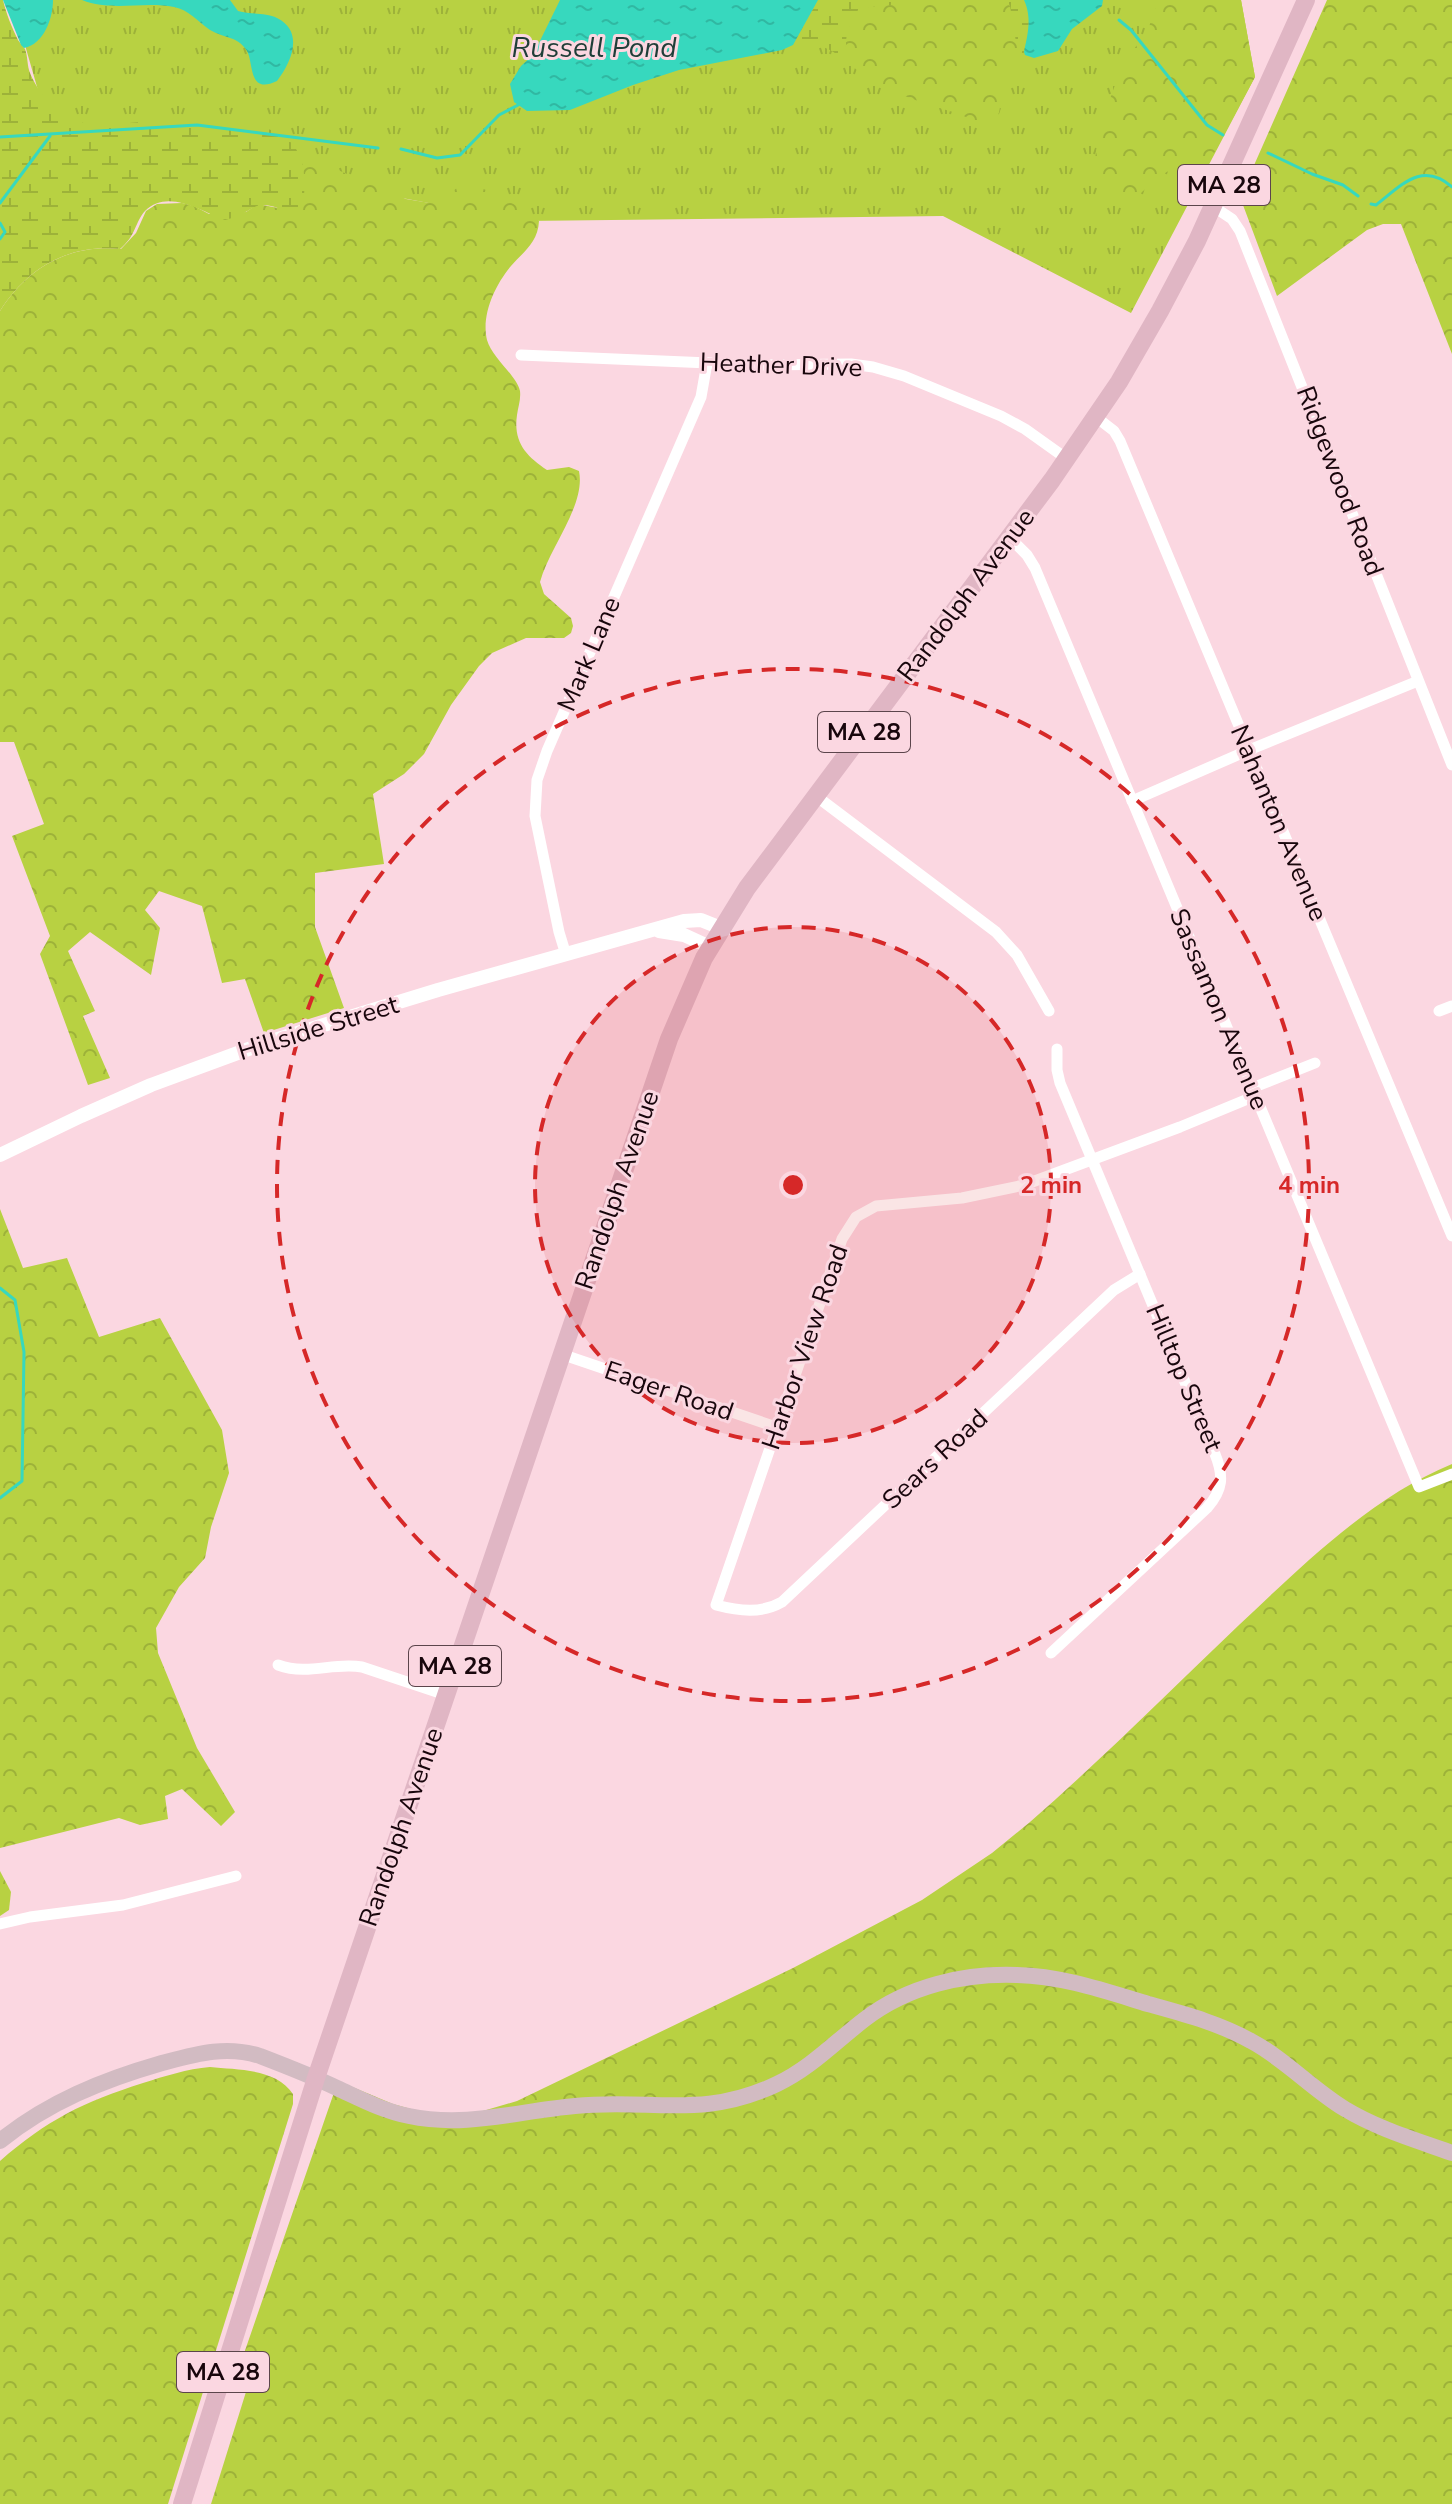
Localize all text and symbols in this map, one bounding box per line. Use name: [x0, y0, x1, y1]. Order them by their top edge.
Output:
water label: Russell Pond: [512, 29, 677, 67]
road number: MA 28: [1178, 165, 1270, 205]
street label: Heather Drive: [699, 345, 863, 385]
street label: Ridgewood Road: [1288, 381, 1392, 581]
street label: Randolph Avenue: [889, 501, 1043, 689]
street label: Mark Lane: [549, 591, 629, 717]
road number: MA 28: [818, 712, 910, 752]
street label: Nahanton Avenue: [1222, 720, 1336, 926]
street label: Sassamon Avenue: [1161, 903, 1277, 1115]
street label: Hillside Street: [233, 987, 403, 1069]
street label: Randolph Avenue: [567, 1086, 667, 1294]
text: 2 min: [1020, 1169, 1082, 1201]
text: 4 min: [1278, 1169, 1340, 1201]
centre of rings: [779, 1171, 807, 1199]
street label: Harbor View Road: [753, 1240, 857, 1454]
street label: Hilltop Street: [1137, 1299, 1231, 1458]
street label: Eager Road: [600, 1353, 738, 1429]
street label: Sears Road: [875, 1401, 995, 1517]
road number: MA 28: [409, 1646, 501, 1686]
street label: Randolph Avenue: [351, 1723, 451, 1931]
road number: MA 28: [177, 2352, 269, 2392]

